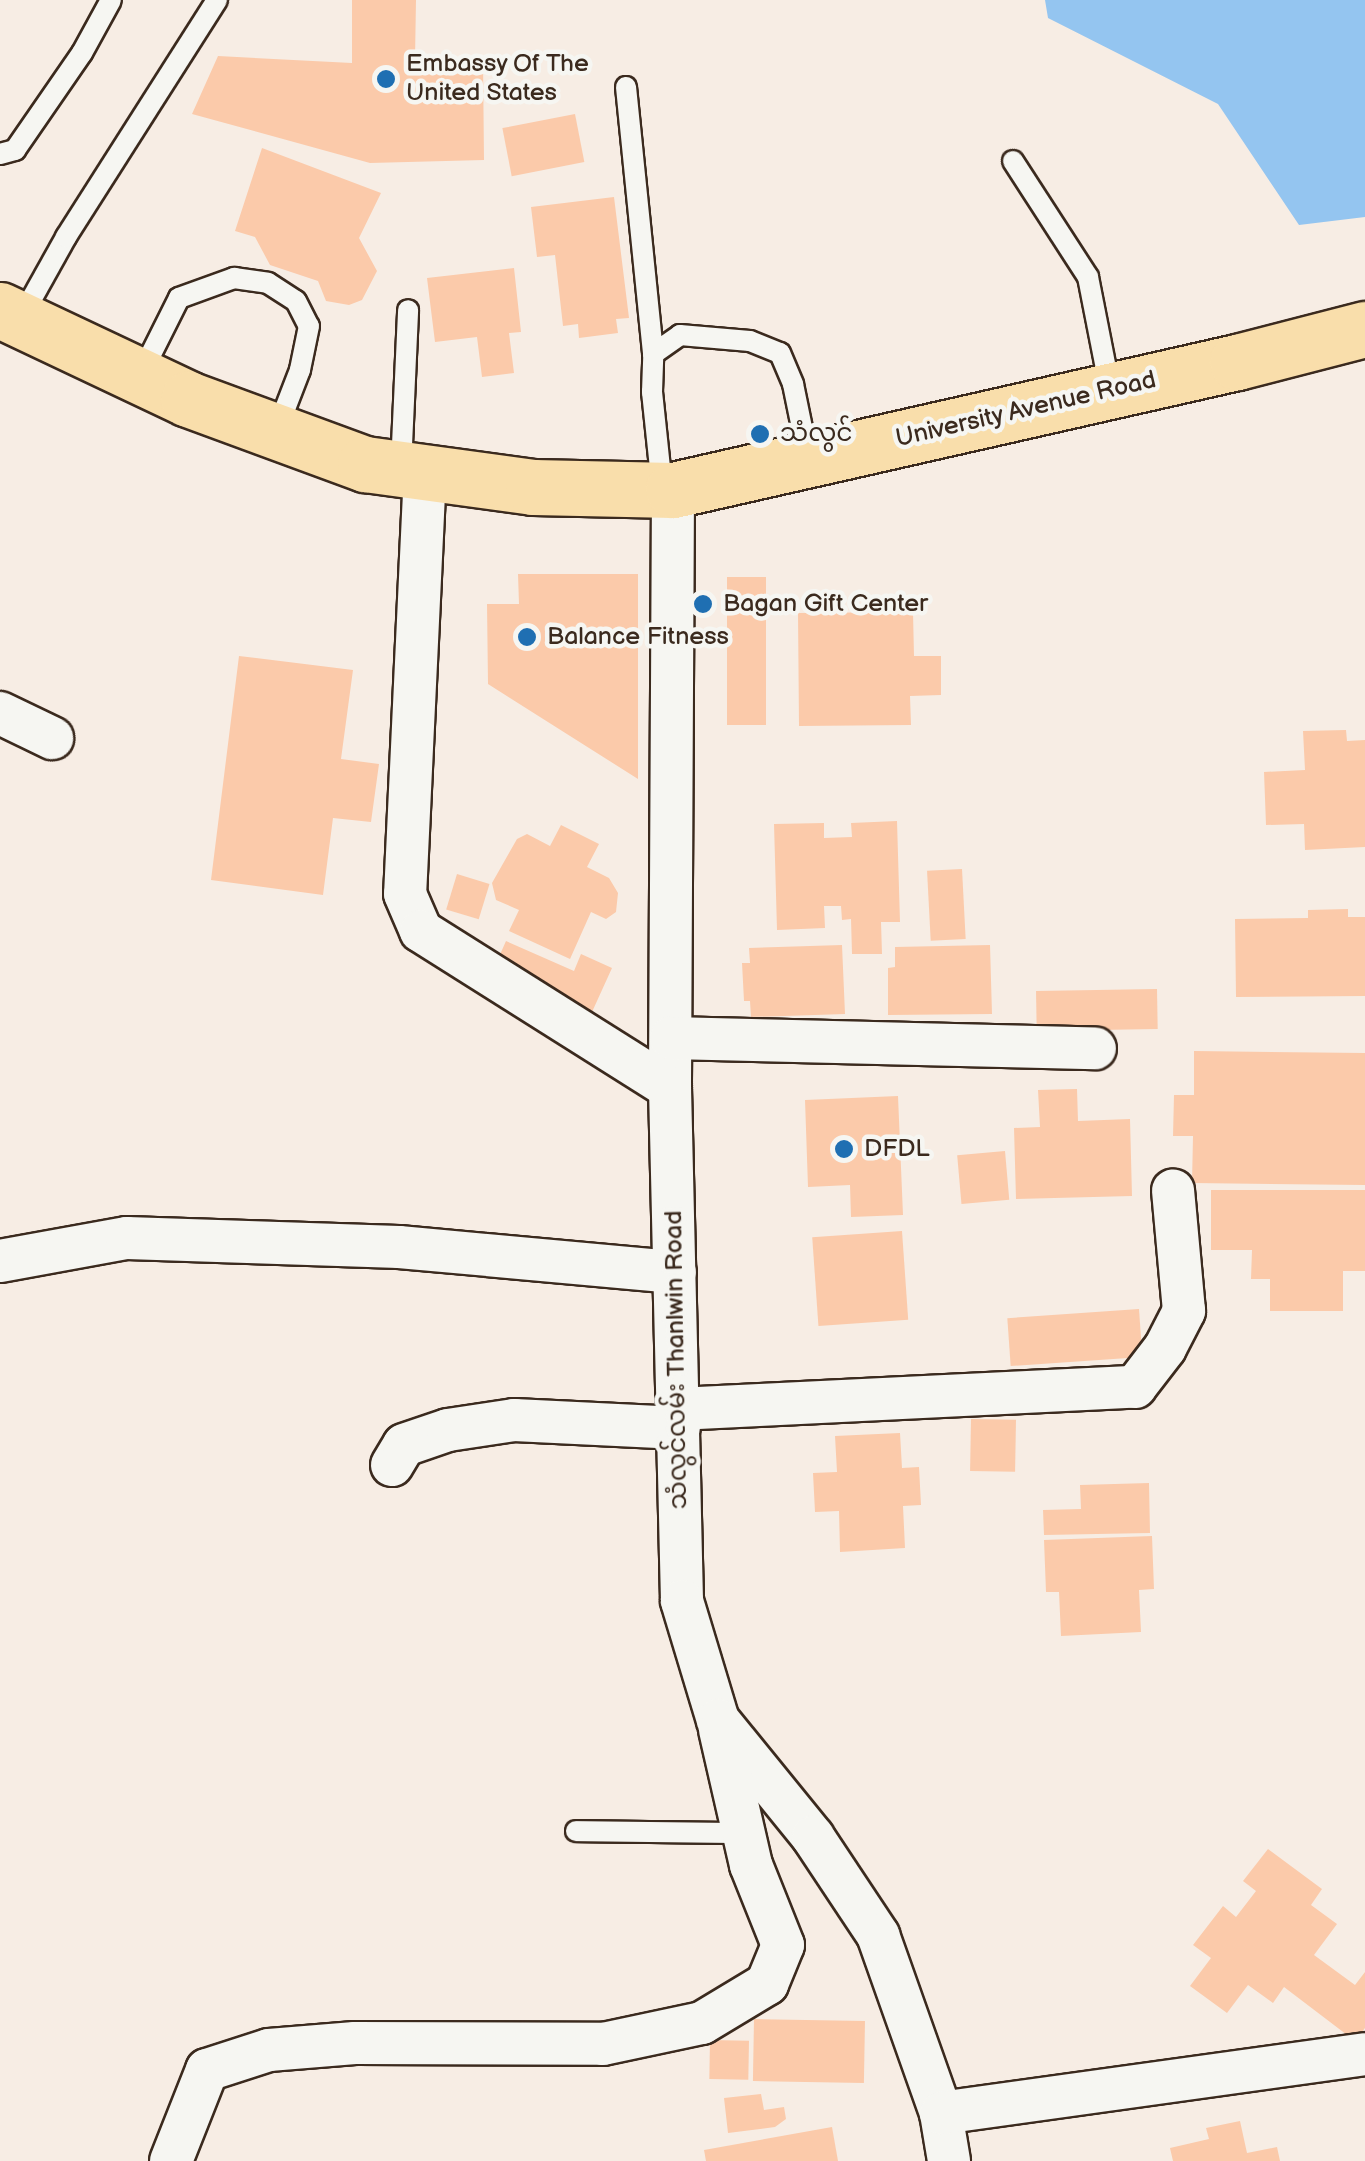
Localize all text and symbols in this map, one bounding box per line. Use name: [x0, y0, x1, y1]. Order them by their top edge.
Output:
place label: Embassy Of The United States: [406, 50, 591, 109]
marker: Embassy Of The United States: [375, 68, 397, 90]
street label: University Avenue Road: [892, 365, 1160, 455]
place label: သံလွင်: [780, 419, 853, 449]
marker: သံလွင်: [749, 423, 771, 445]
place label: Bagan Gift Center: [723, 589, 928, 619]
marker: Bagan Gift Center: [692, 593, 714, 615]
place label: Balance Fitness: [547, 622, 729, 652]
marker: Balance Fitness: [516, 626, 538, 648]
place label: DFDL: [864, 1134, 930, 1164]
marker: DFDL: [833, 1138, 855, 1160]
street label: သံလွင်လမ်း Thanlwin Road: [659, 1210, 695, 1510]

